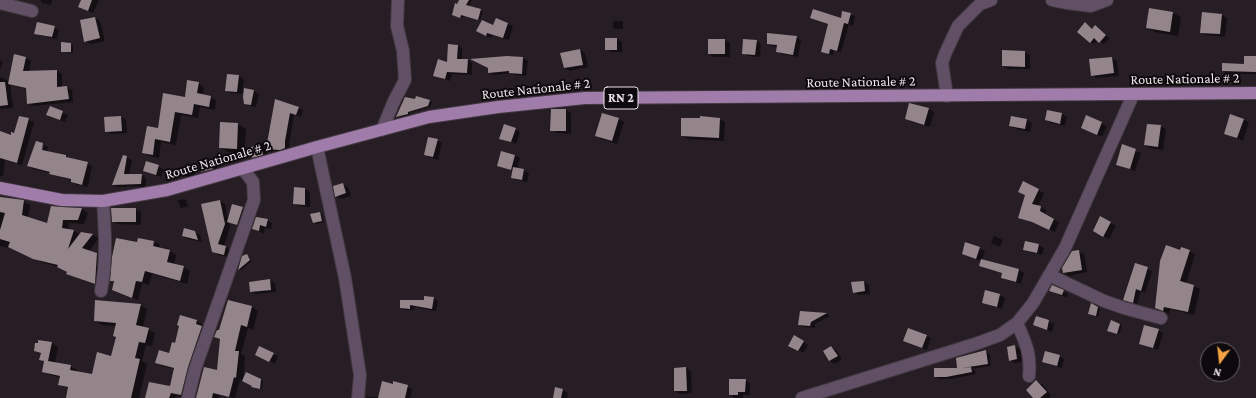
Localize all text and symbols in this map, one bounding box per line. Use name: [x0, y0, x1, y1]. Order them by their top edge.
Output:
street label: Route Nationale # 2: [1130, 70, 1240, 88]
street label: Route Nationale # 2: [806, 73, 916, 91]
street label: Route Nationale # 2: [481, 75, 591, 103]
road number: RN 2: [604, 87, 638, 109]
street label: Route Nationale # 2: [163, 137, 273, 183]
north arrow: [1200, 342, 1240, 382]
text: N: [1212, 366, 1222, 379]

